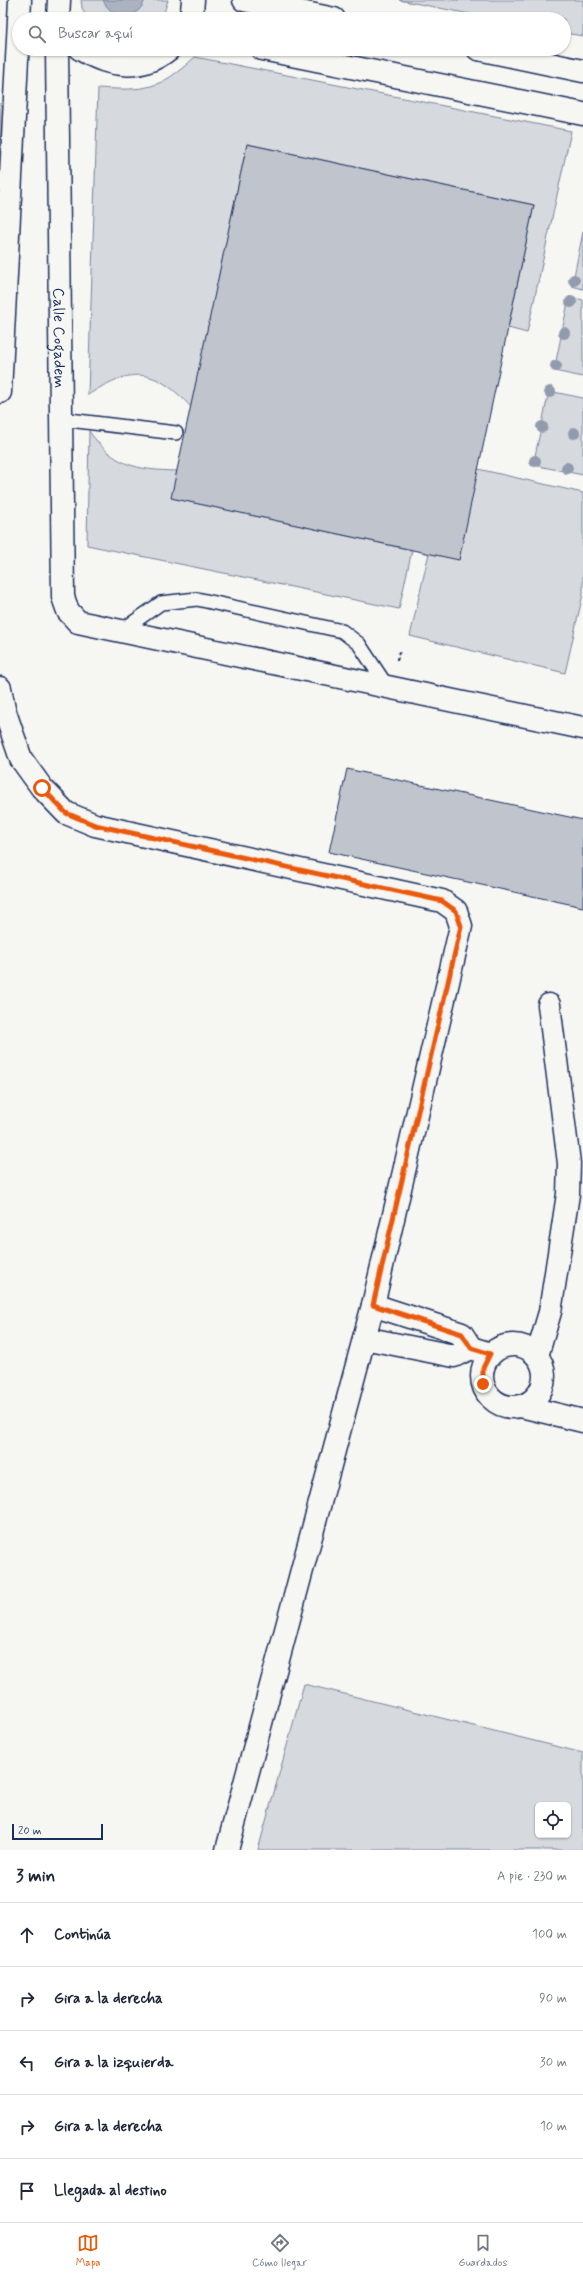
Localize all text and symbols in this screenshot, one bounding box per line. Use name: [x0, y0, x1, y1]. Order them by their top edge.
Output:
search box: [12, 12, 571, 56]
icon: search: [26, 23, 48, 45]
text: Buscar aquí: [58, 24, 133, 44]
street label: Calle Cogadem: [47, 288, 70, 388]
route start: [33, 779, 51, 797]
route end: [474, 1375, 492, 1393]
map controls: [535, 1802, 571, 1838]
button: locate: [535, 1802, 571, 1838]
scale bar: [12, 1822, 103, 1841]
text: 20 m: [18, 1824, 41, 1838]
text: 3 min: [16, 1865, 55, 1887]
text: A pie · 230 m: [497, 1868, 567, 1885]
icon: ahead: [16, 1924, 38, 1946]
text: Continúa: [54, 1925, 111, 1945]
text: 100 m: [532, 1926, 567, 1943]
icon: right: [16, 1988, 38, 2010]
text: Gira a la derecha: [54, 1989, 163, 2009]
text: 90 m: [539, 1990, 567, 2007]
icon: left: [16, 2052, 38, 2074]
text: Gira a la izquierda: [54, 2053, 173, 2073]
text: 30 m: [540, 2054, 567, 2071]
icon: right: [16, 2116, 38, 2138]
text: Gira a la derecha: [54, 2117, 163, 2137]
text: 10 m: [540, 2118, 567, 2135]
icon: arrive: [16, 2180, 38, 2202]
text: Llegada al destino: [54, 2181, 167, 2201]
tab: Mapa: [76, 2232, 101, 2270]
tab: Cómo llegar: [252, 2232, 307, 2270]
tab: Guardados: [458, 2232, 507, 2270]

